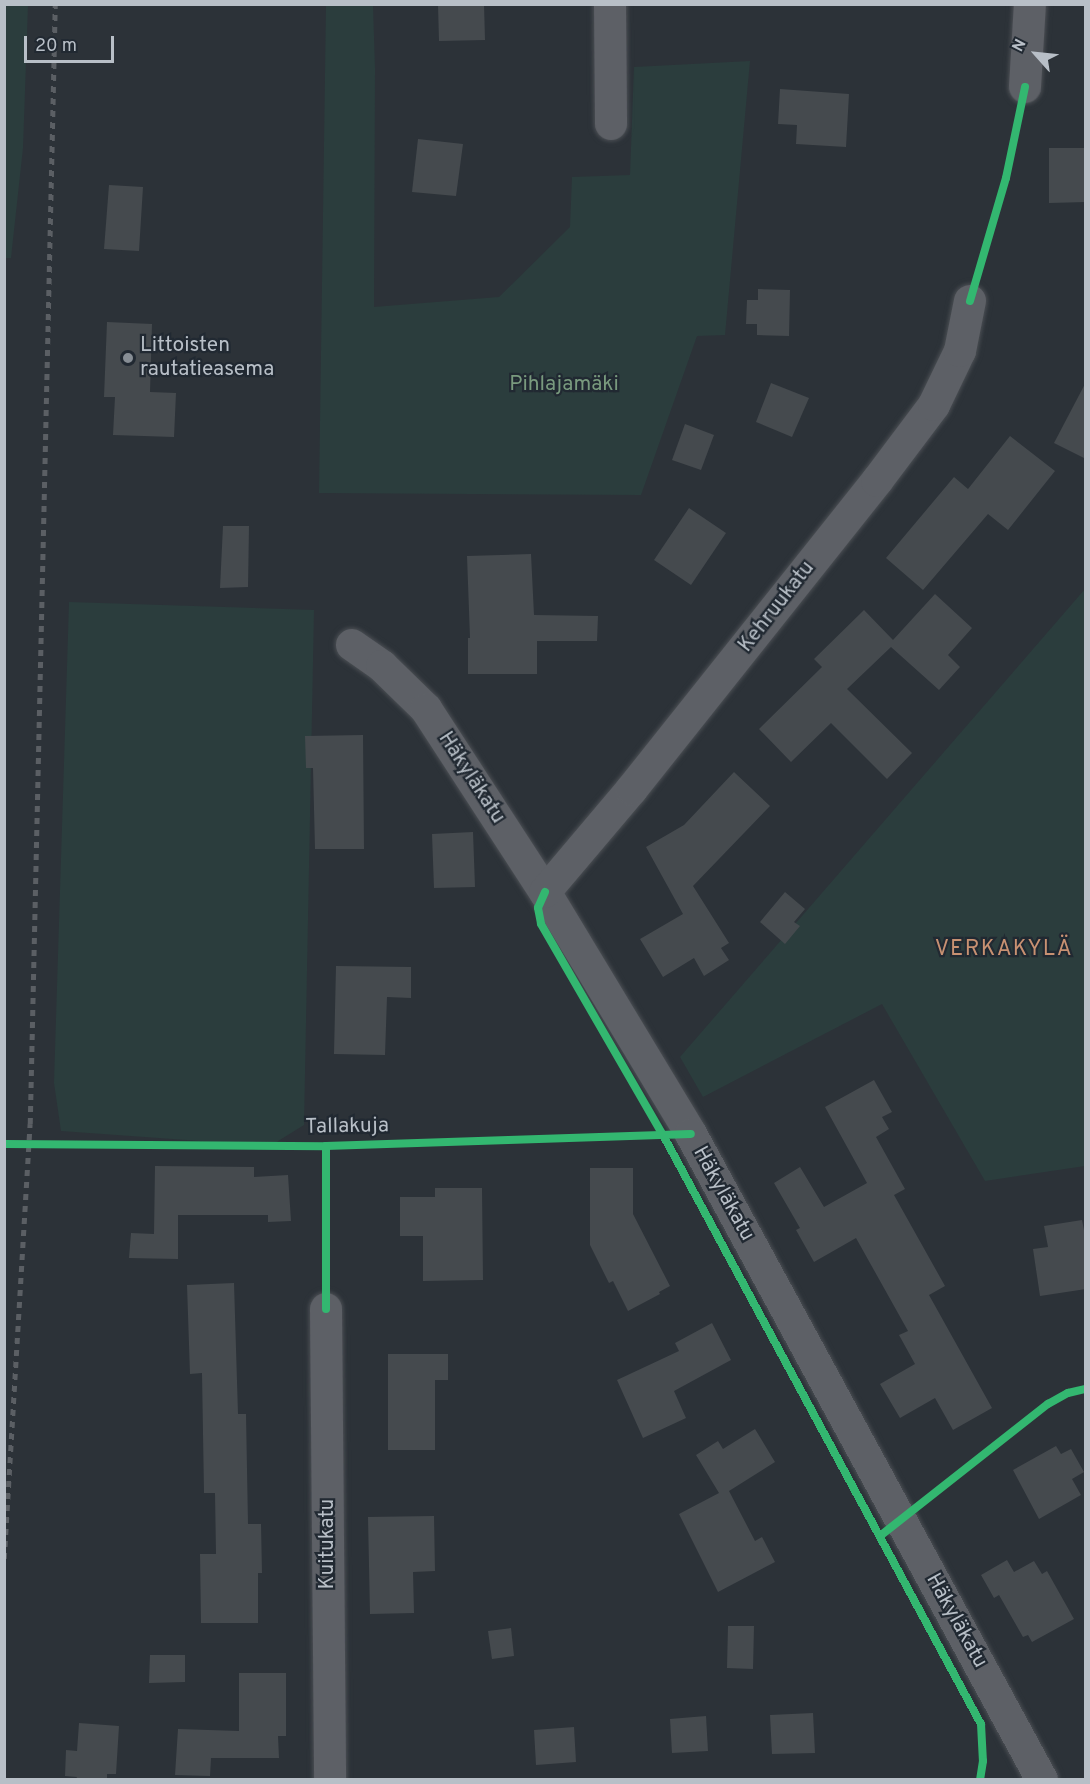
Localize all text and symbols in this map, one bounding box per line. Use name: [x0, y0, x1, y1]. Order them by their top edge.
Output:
scale bar: [27, 24, 117, 62]
north arrow: [1006, 24, 1066, 84]
text: 20 m: [35, 35, 77, 58]
text: N: [1008, 36, 1031, 55]
place label: Littoisten rautatieasema: [140, 333, 274, 383]
marker: Littoisten rautatieasema: [121, 351, 135, 365]
park label: Pihlajamäki: [509, 372, 619, 398]
street label: Kehruukatu: [734, 556, 820, 658]
street label: Häkyläkatu: [432, 727, 510, 829]
district label: VERKAKYLÄ: [935, 937, 1073, 963]
street label: Tallakuja: [305, 1114, 389, 1140]
street label: Häkyläkatu: [687, 1142, 759, 1246]
street label: Kuitukatu: [315, 1499, 341, 1589]
street label: Häkyläkatu: [920, 1569, 992, 1673]

